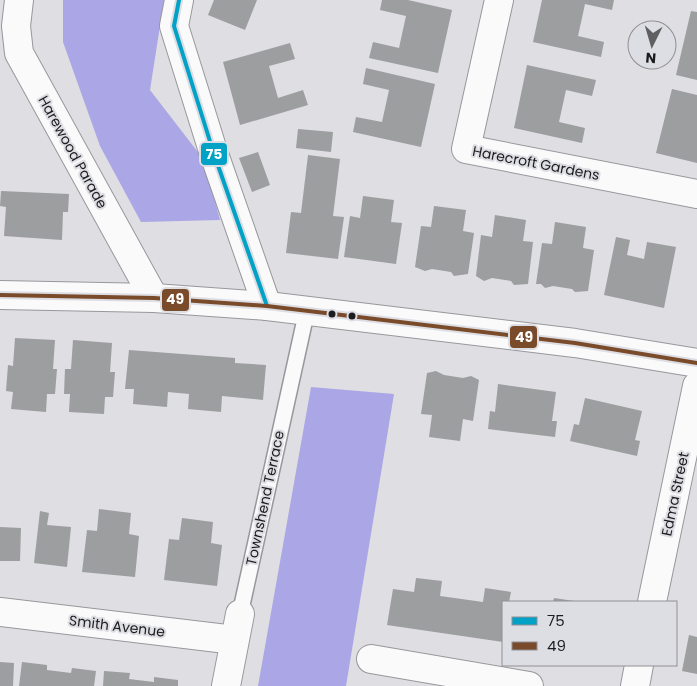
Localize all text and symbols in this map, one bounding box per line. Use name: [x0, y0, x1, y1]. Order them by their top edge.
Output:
north arrow: [627, 20, 677, 70]
text: N: [645, 48, 657, 68]
street label: Harewood Parade: [34, 92, 112, 212]
street label: Harecroft Gardens: [471, 141, 601, 185]
line badge: 75: [200, 142, 228, 166]
text: 75: [206, 144, 222, 164]
line badge: 49: [161, 288, 190, 312]
text: 49: [166, 289, 184, 309]
unlabelled marker: [327, 309, 337, 319]
unlabelled marker: [347, 311, 357, 321]
line badge: 49: [509, 325, 538, 349]
text: 49: [515, 327, 533, 347]
street label: Townshend Terrace: [241, 428, 289, 567]
street label: Edma Street: [656, 450, 694, 538]
legend: [502, 601, 677, 666]
street label: Smith Avenue: [68, 610, 166, 642]
text: 75: [547, 610, 565, 631]
text: 49: [547, 635, 566, 656]

